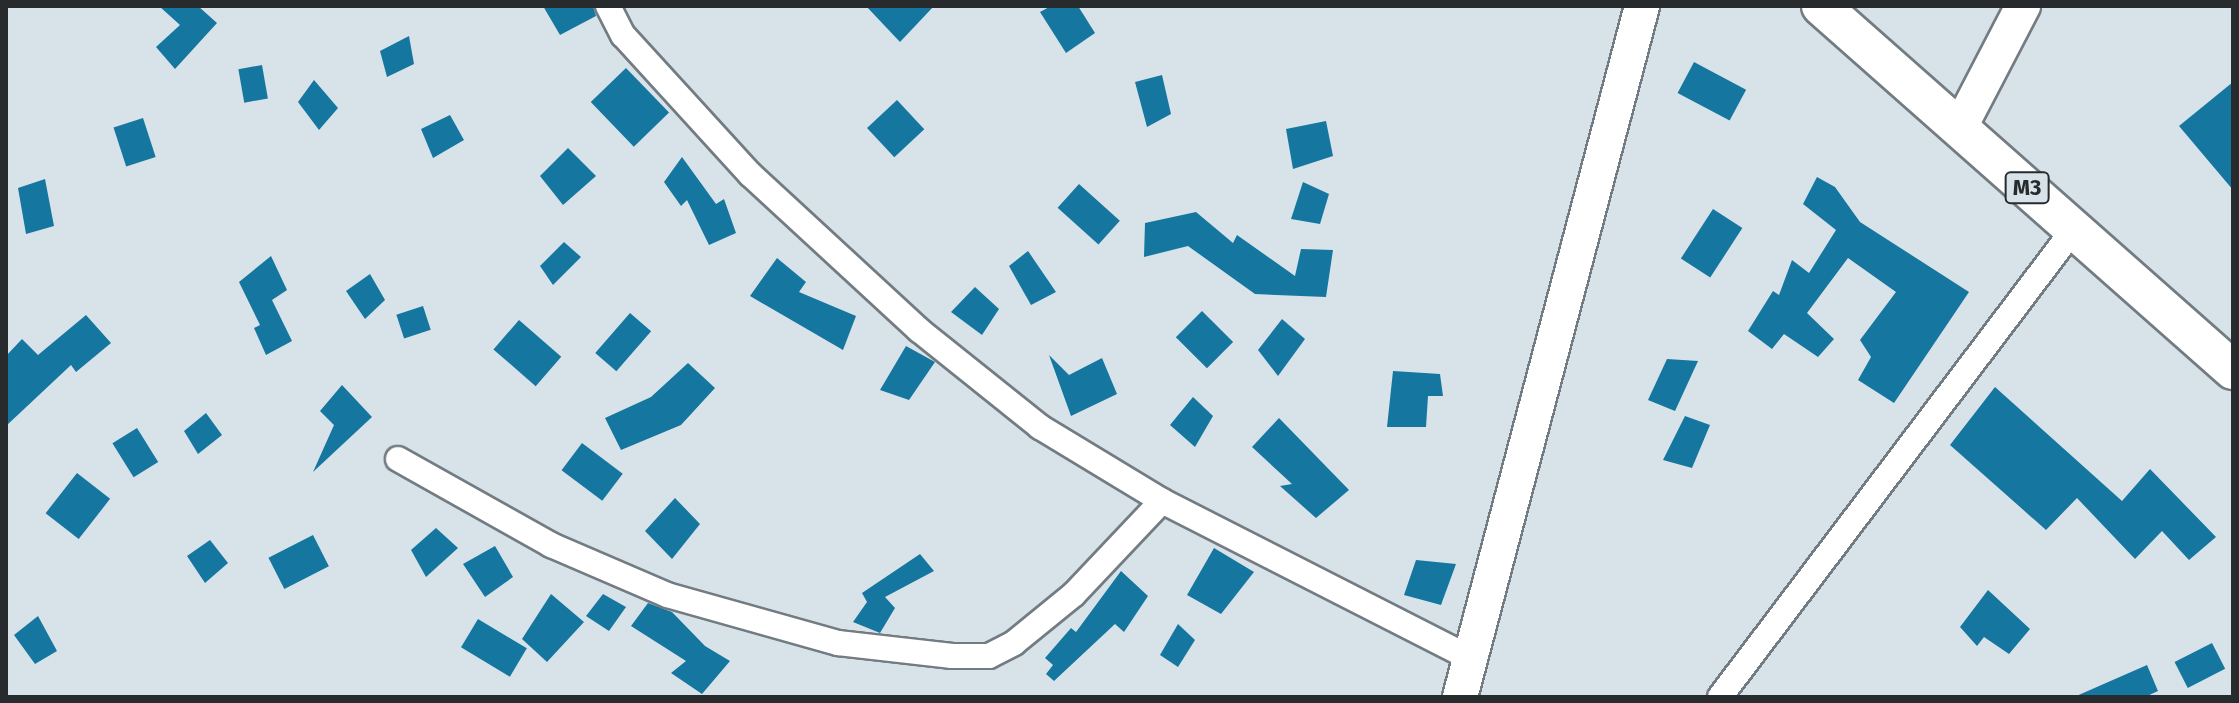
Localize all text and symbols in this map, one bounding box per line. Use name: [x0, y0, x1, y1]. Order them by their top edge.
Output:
road number: M3: [2003, 170, 2051, 206]

